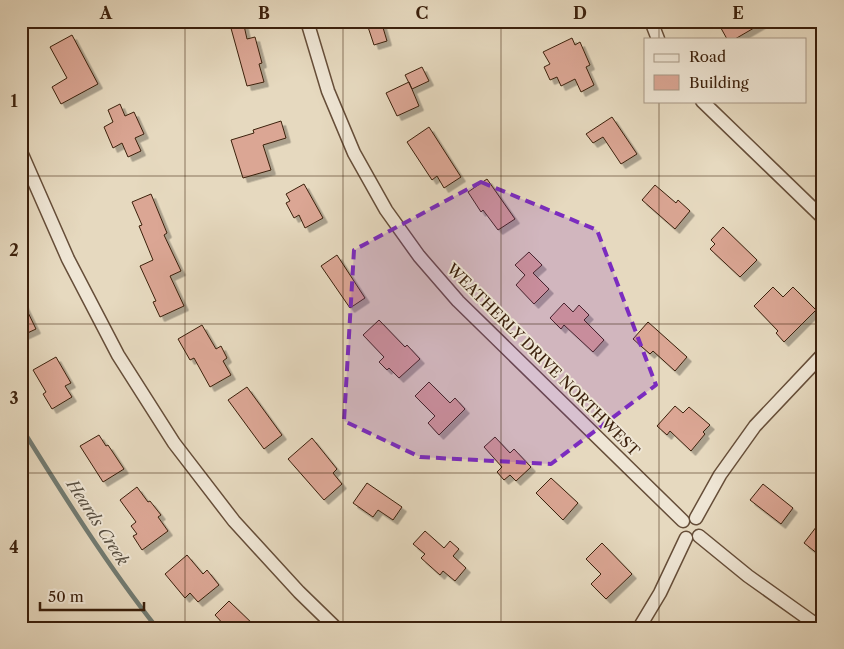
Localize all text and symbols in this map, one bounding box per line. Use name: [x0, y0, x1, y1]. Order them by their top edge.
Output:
text: A: [99, 3, 113, 23]
text: B: [258, 3, 270, 23]
text: C: [416, 3, 428, 23]
text: D: [573, 3, 587, 23]
text: E: [732, 3, 744, 23]
legend: [644, 38, 806, 102]
text: Road: [689, 47, 726, 66]
text: Building: [689, 73, 749, 92]
text: 1: [10, 91, 18, 111]
text: 2: [9, 240, 19, 260]
street label: WEATHERLY DRIVE NORTHWEST: [442, 259, 644, 461]
text: 3: [9, 388, 19, 408]
water label: Heards Creek: [62, 474, 134, 569]
text: 4: [9, 537, 19, 557]
scale bar: [40, 579, 144, 611]
text: 50 m: [48, 587, 84, 606]

